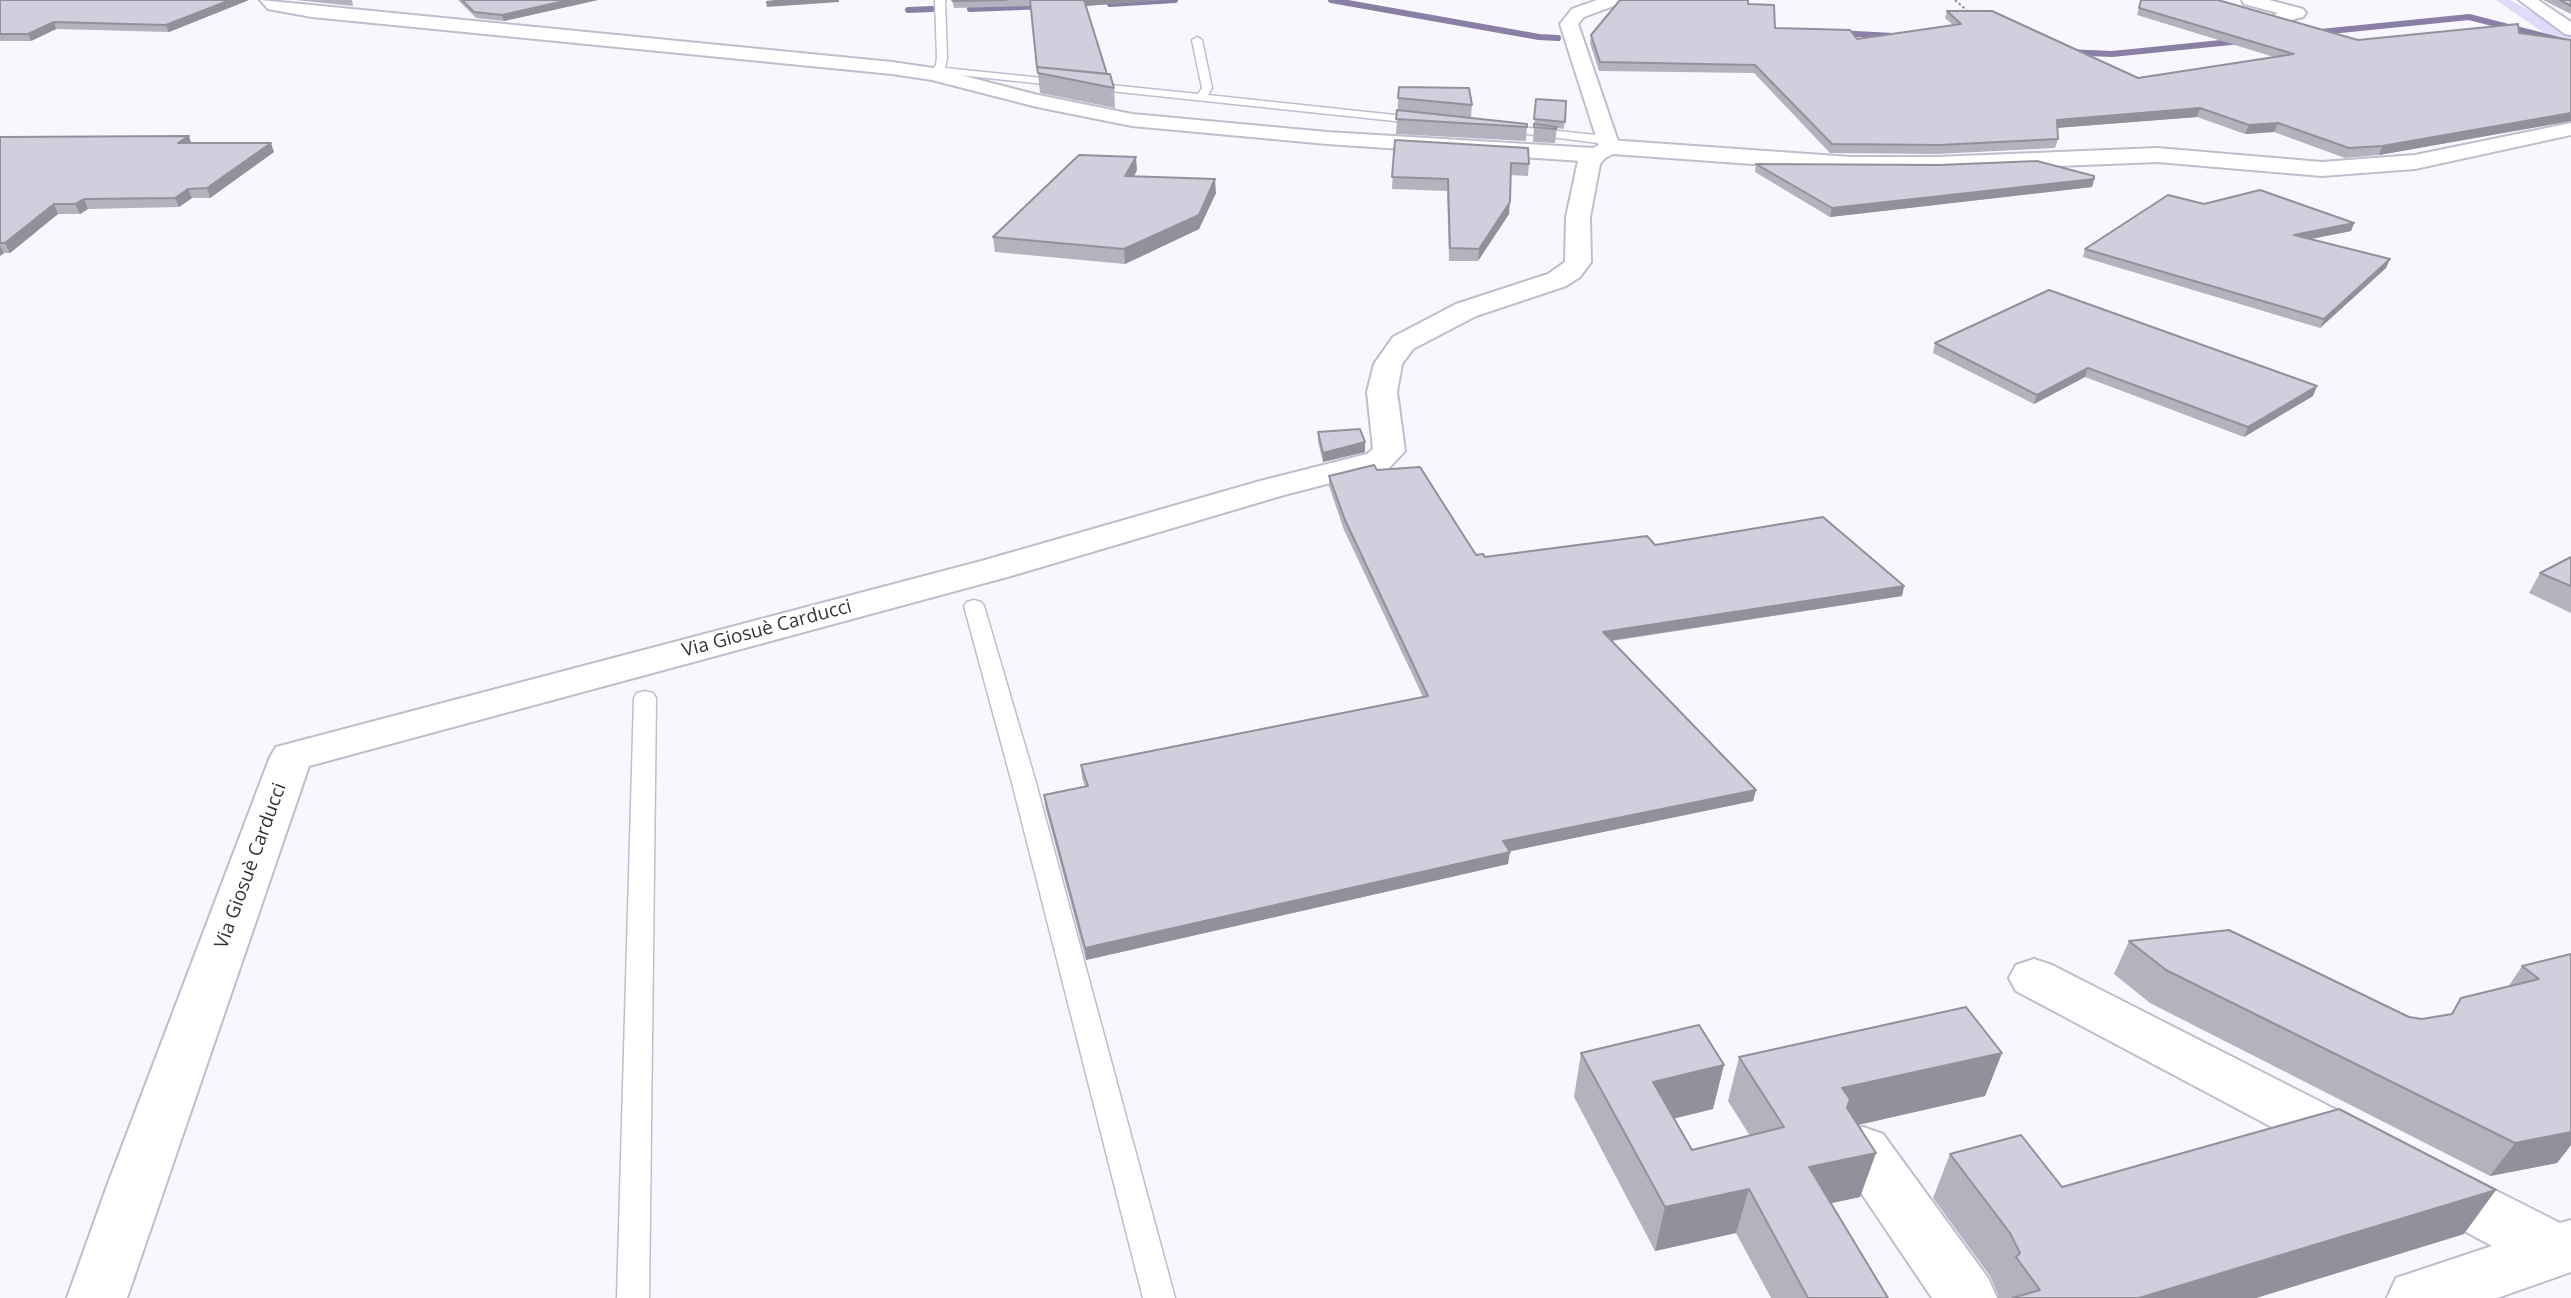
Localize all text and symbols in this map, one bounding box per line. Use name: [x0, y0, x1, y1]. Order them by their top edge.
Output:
street label: Via Giosuè Carducci: [680, 595, 854, 663]
street label: Via Giosuè Carducci: [210, 780, 292, 952]

